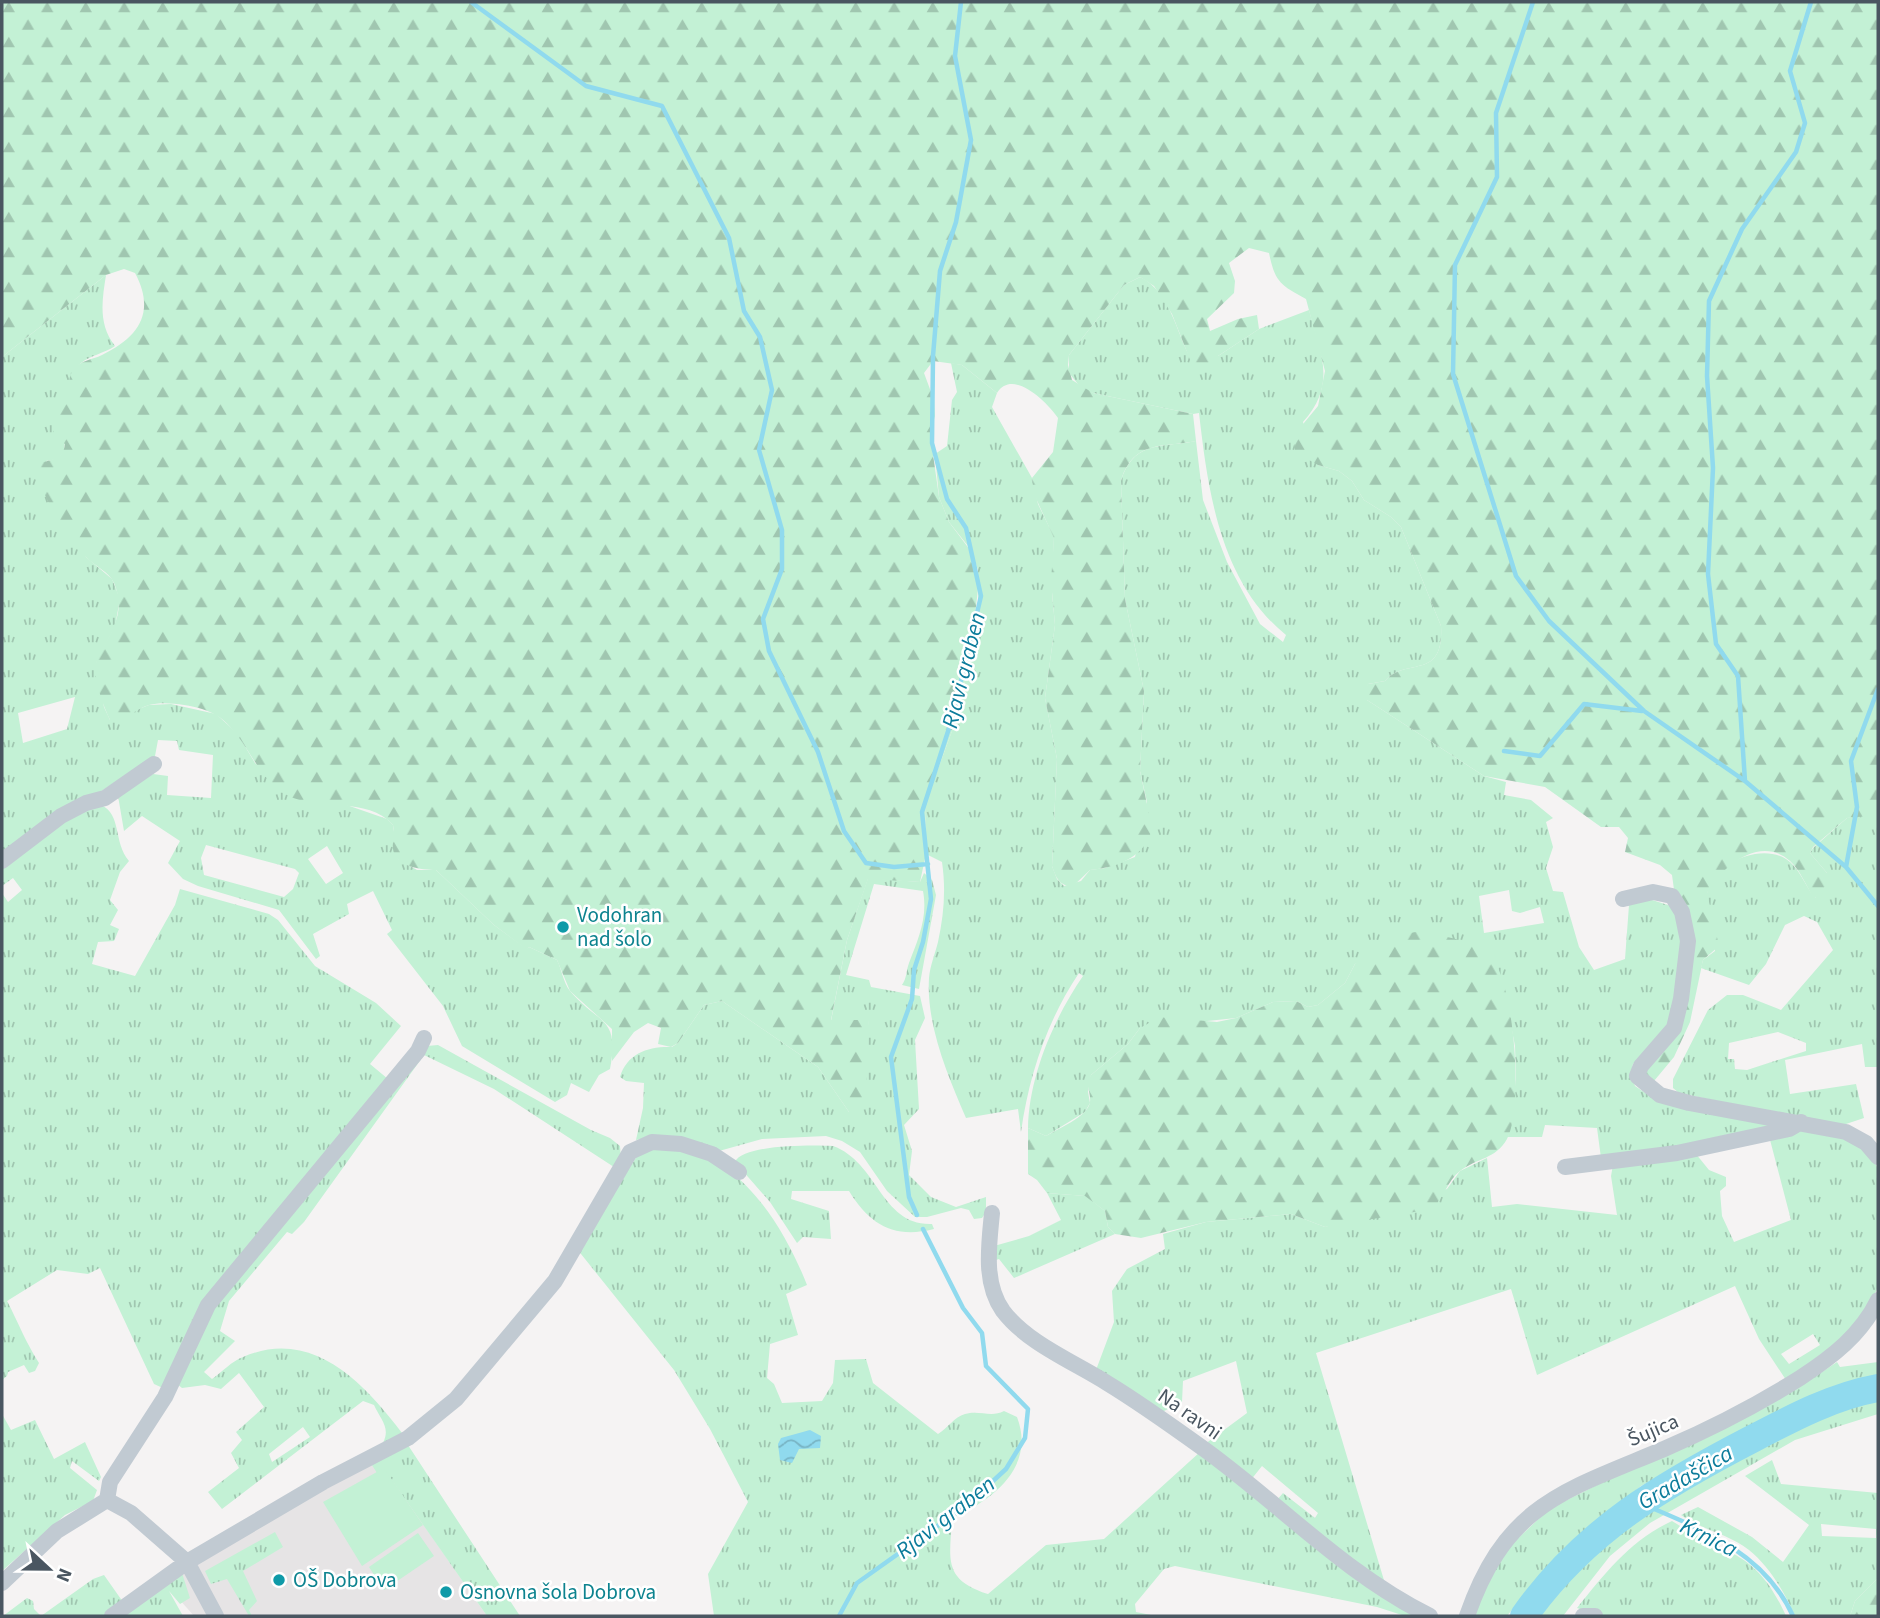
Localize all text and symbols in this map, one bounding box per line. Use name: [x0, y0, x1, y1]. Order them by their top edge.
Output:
water label: Rjavi graben: [933, 609, 994, 732]
place label: Vodohran nad šolo: [577, 900, 662, 954]
marker: Vodohran nad šolo: [555, 919, 571, 935]
street label: Na ravni: [1152, 1381, 1228, 1447]
street label: Šujica: [1623, 1406, 1683, 1454]
water label: Gradaščica: [1632, 1437, 1739, 1518]
water label: Rjavi graben: [888, 1468, 1002, 1567]
water label: Krnica: [1674, 1509, 1743, 1565]
north arrow: [14, 1534, 84, 1604]
text: N: [48, 1564, 78, 1586]
place label: OŠ Dobrova: [293, 1565, 397, 1595]
marker: OŠ Dobrova: [271, 1572, 287, 1588]
place label: Osnovna šola Dobrova: [460, 1577, 656, 1607]
marker: Osnovna šola Dobrova: [438, 1584, 454, 1600]

